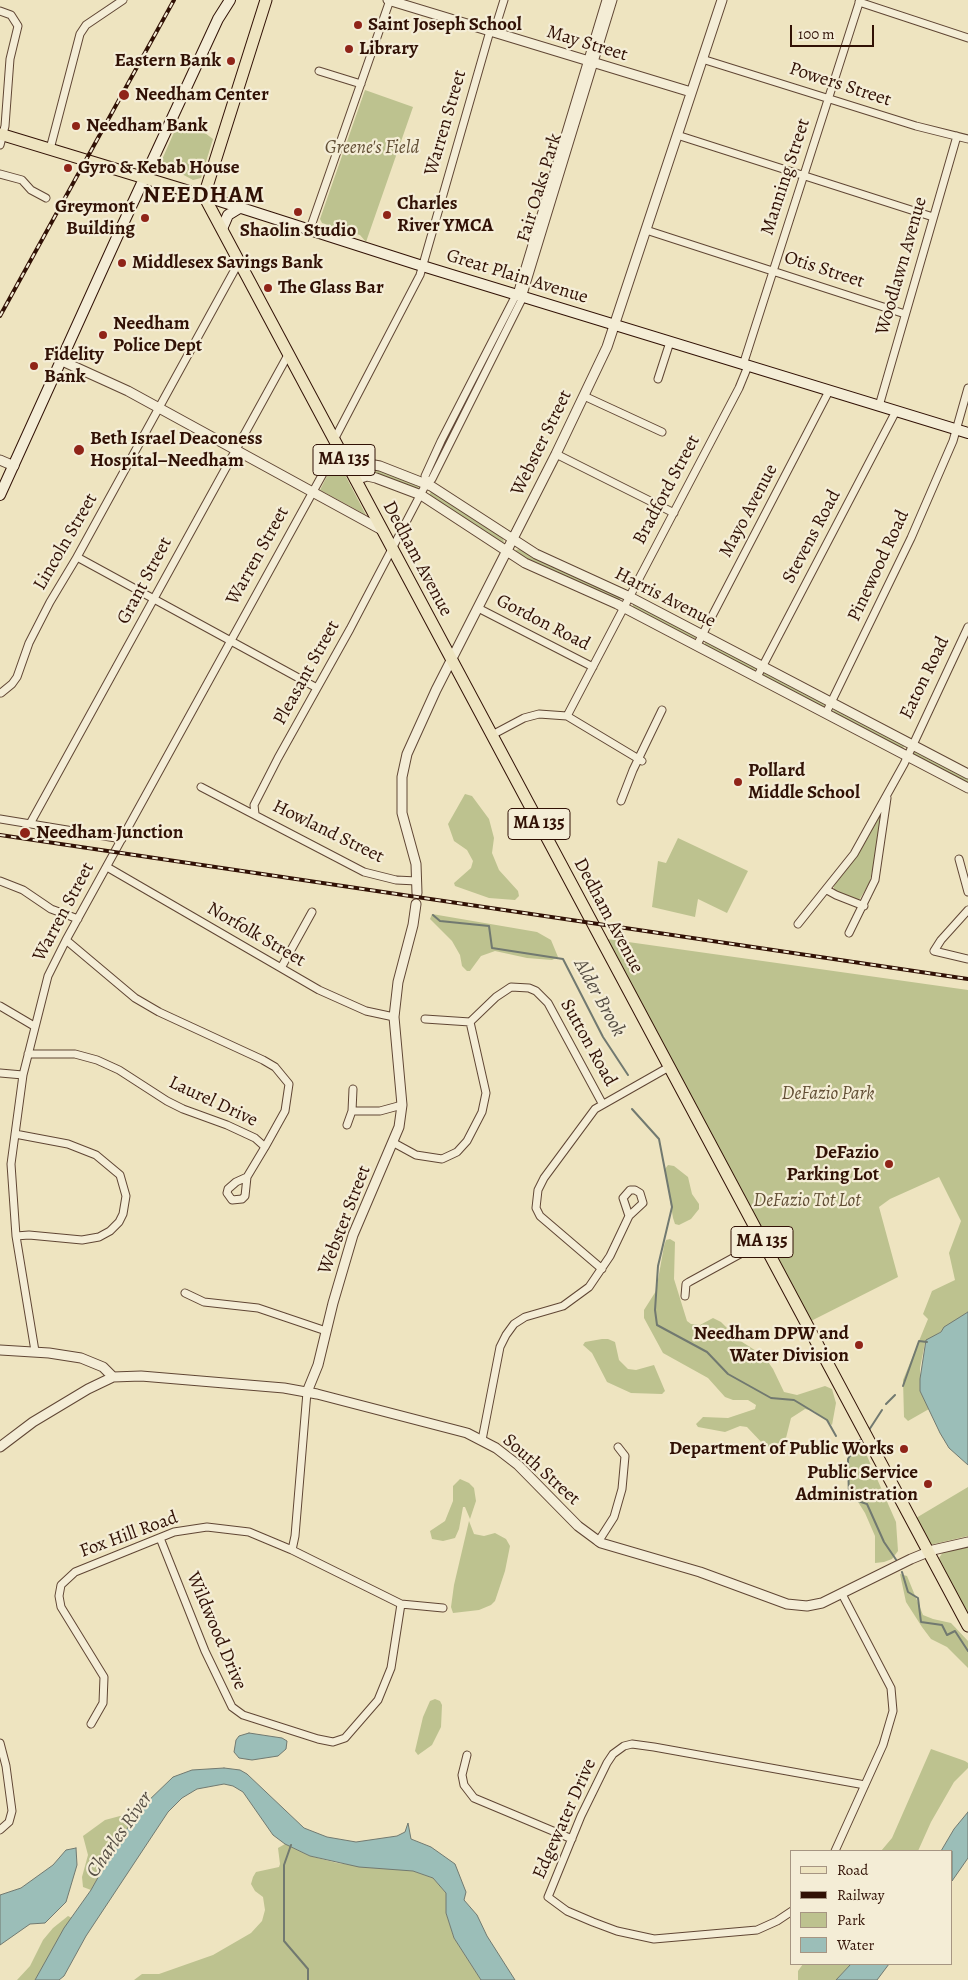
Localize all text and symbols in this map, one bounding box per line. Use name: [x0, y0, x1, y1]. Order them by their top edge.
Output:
place label: Saint Joseph School: [368, 14, 522, 36]
scale bar: [793, 15, 877, 47]
marker: Saint Joseph School: [352, 19, 364, 31]
street label: May Street: [544, 21, 630, 67]
text: 100 m: [798, 24, 835, 44]
place label: Library: [359, 38, 418, 60]
marker: Library: [343, 43, 355, 55]
place label: Eastern Bank: [115, 50, 221, 72]
marker: Eastern Bank: [225, 55, 237, 67]
street label: Powers Street: [786, 58, 894, 112]
street label: Warren Street: [420, 68, 472, 178]
place label: Needham Center: [135, 84, 269, 106]
marker: Needham Center: [117, 88, 131, 102]
place label: Needham Bank: [86, 115, 208, 137]
street label: Manning Street: [756, 116, 816, 238]
marker: Needham Bank: [70, 120, 82, 132]
street label: Fair Oaks Park: [513, 131, 567, 245]
park label: Greene's Field: [325, 137, 419, 159]
place label: Gyro & Kebab House: [78, 157, 240, 179]
marker: Gyro & Kebab House: [62, 162, 74, 174]
district label: NEEDHAM: [142, 182, 266, 210]
place label: Charles River YMCA: [397, 193, 493, 237]
street label: Woodlawn Avenue: [871, 194, 933, 338]
place label: Greymont Building: [55, 196, 135, 240]
marker: Shaolin Studio: [292, 206, 304, 218]
marker: Charles River YMCA: [381, 209, 393, 221]
marker: Greymont Building: [139, 212, 151, 224]
place label: Shaolin Studio: [240, 220, 356, 242]
street label: Great Plain Avenue: [443, 245, 591, 309]
street label: Otis Street: [781, 246, 867, 294]
place label: Middlesex Savings Bank: [132, 252, 323, 274]
marker: Middlesex Savings Bank: [116, 257, 128, 269]
place label: The Glass Bar: [278, 277, 384, 299]
marker: The Glass Bar: [262, 282, 274, 294]
place label: Needham Police Dept: [113, 313, 202, 357]
marker: Needham Police Dept: [97, 329, 109, 341]
place label: Fidelity Bank: [44, 344, 104, 388]
marker: Fidelity Bank: [28, 360, 40, 372]
street label: Webster Street: [507, 386, 577, 500]
place label: Beth Israel Deaconess Hospital–Needham: [90, 428, 263, 472]
street label: Bradford Street: [629, 431, 705, 549]
marker: Beth Israel Deaconess Hospital–Needham: [72, 443, 86, 457]
road number: MA 135: [313, 444, 375, 476]
street label: Mayo Avenue: [715, 460, 783, 562]
street label: Stevens Road: [778, 486, 846, 588]
street label: Lincoln Street: [29, 489, 103, 595]
street label: Dedham Avenue: [377, 497, 457, 621]
street label: Warren Street: [222, 503, 294, 609]
street label: Pinewood Road: [843, 507, 915, 625]
street label: Grant Street: [113, 534, 177, 628]
street label: Harris Avenue: [611, 563, 719, 633]
street label: Gordon Road: [492, 590, 594, 656]
street label: Pleasant Street: [269, 617, 345, 729]
street label: Eaton Road: [895, 633, 955, 723]
place label: Pollard Middle School: [748, 760, 860, 804]
marker: Pollard Middle School: [732, 776, 744, 788]
street label: Howland Street: [269, 795, 387, 869]
road number: MA 135: [508, 809, 570, 840]
place label: Needham Junction: [36, 822, 183, 844]
marker: Needham Junction: [18, 826, 32, 840]
street label: Dedham Avenue: [568, 854, 648, 978]
street label: Warren Street: [28, 859, 100, 965]
street label: Norfolk Street: [203, 898, 309, 972]
water label: Alder Brook: [568, 955, 630, 1041]
street label: Sutton Road: [555, 995, 621, 1091]
street label: Laurel Drive: [165, 1072, 261, 1132]
park label: DeFazio Park: [782, 1083, 874, 1105]
place label: DeFazio Parking Lot: [786, 1142, 879, 1186]
marker: DeFazio Parking Lot: [883, 1158, 895, 1170]
street label: Webster Street: [314, 1162, 376, 1278]
park label: DeFazio Tot Lot: [753, 1190, 861, 1212]
road number: MA 135: [731, 1226, 793, 1258]
place label: Needham DPW and Water Division: [693, 1323, 849, 1367]
marker: Needham DPW and Water Division: [853, 1339, 865, 1351]
street label: South Street: [498, 1429, 584, 1511]
place label: Department of Public Works: [669, 1438, 894, 1460]
marker: Department of Public Works: [898, 1443, 910, 1455]
place label: Public Service Administration: [795, 1462, 918, 1506]
marker: Public Service Administration: [922, 1478, 934, 1490]
street label: Fox Hill Road: [77, 1507, 181, 1563]
street label: Wildwood Drive: [181, 1569, 251, 1693]
street label: Edgewater Drive: [528, 1755, 602, 1883]
water label: Charles River: [82, 1787, 158, 1883]
legend: [790, 1850, 953, 1965]
text: Road: [837, 1860, 868, 1880]
text: Railway: [837, 1885, 884, 1905]
text: Park: [837, 1910, 865, 1930]
text: Water: [837, 1935, 874, 1955]

